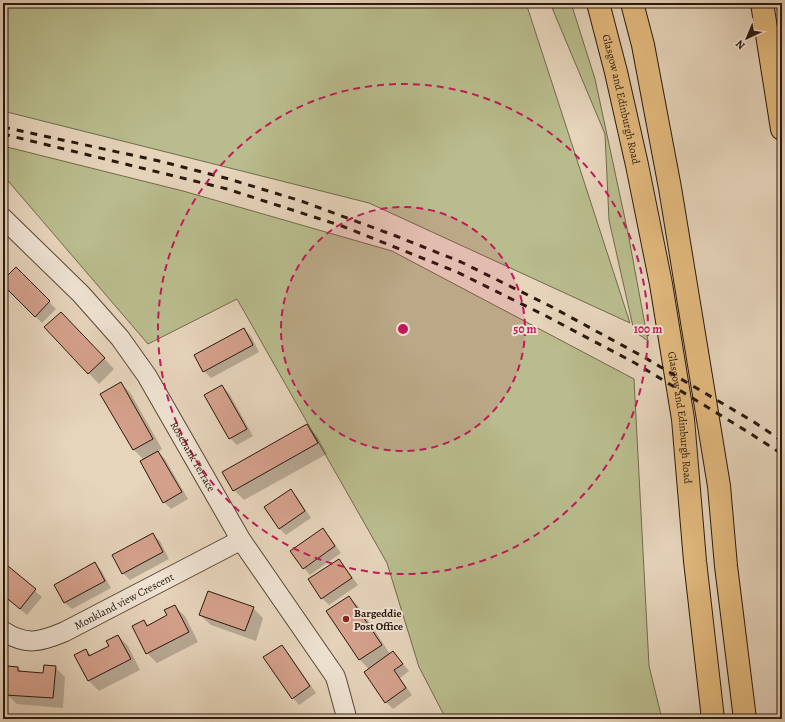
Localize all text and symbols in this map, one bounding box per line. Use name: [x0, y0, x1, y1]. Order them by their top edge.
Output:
north arrow: [727, 18, 767, 58]
street label: Glasgow and Edinburgh Road: [598, 33, 644, 166]
text: N: [732, 37, 748, 53]
text: 50 m: [513, 321, 537, 337]
text: 100 m: [634, 321, 662, 337]
centre of rings: [396, 322, 410, 336]
street label: Glasgow and Edinburgh Road: [664, 350, 695, 484]
street label: Rosebank Terrace: [167, 419, 219, 495]
street label: Monkland view Crescent: [72, 569, 177, 633]
place label: Bargeddie Post Office: [354, 606, 403, 634]
marker: Bargeddie Post Office: [341, 614, 351, 624]

